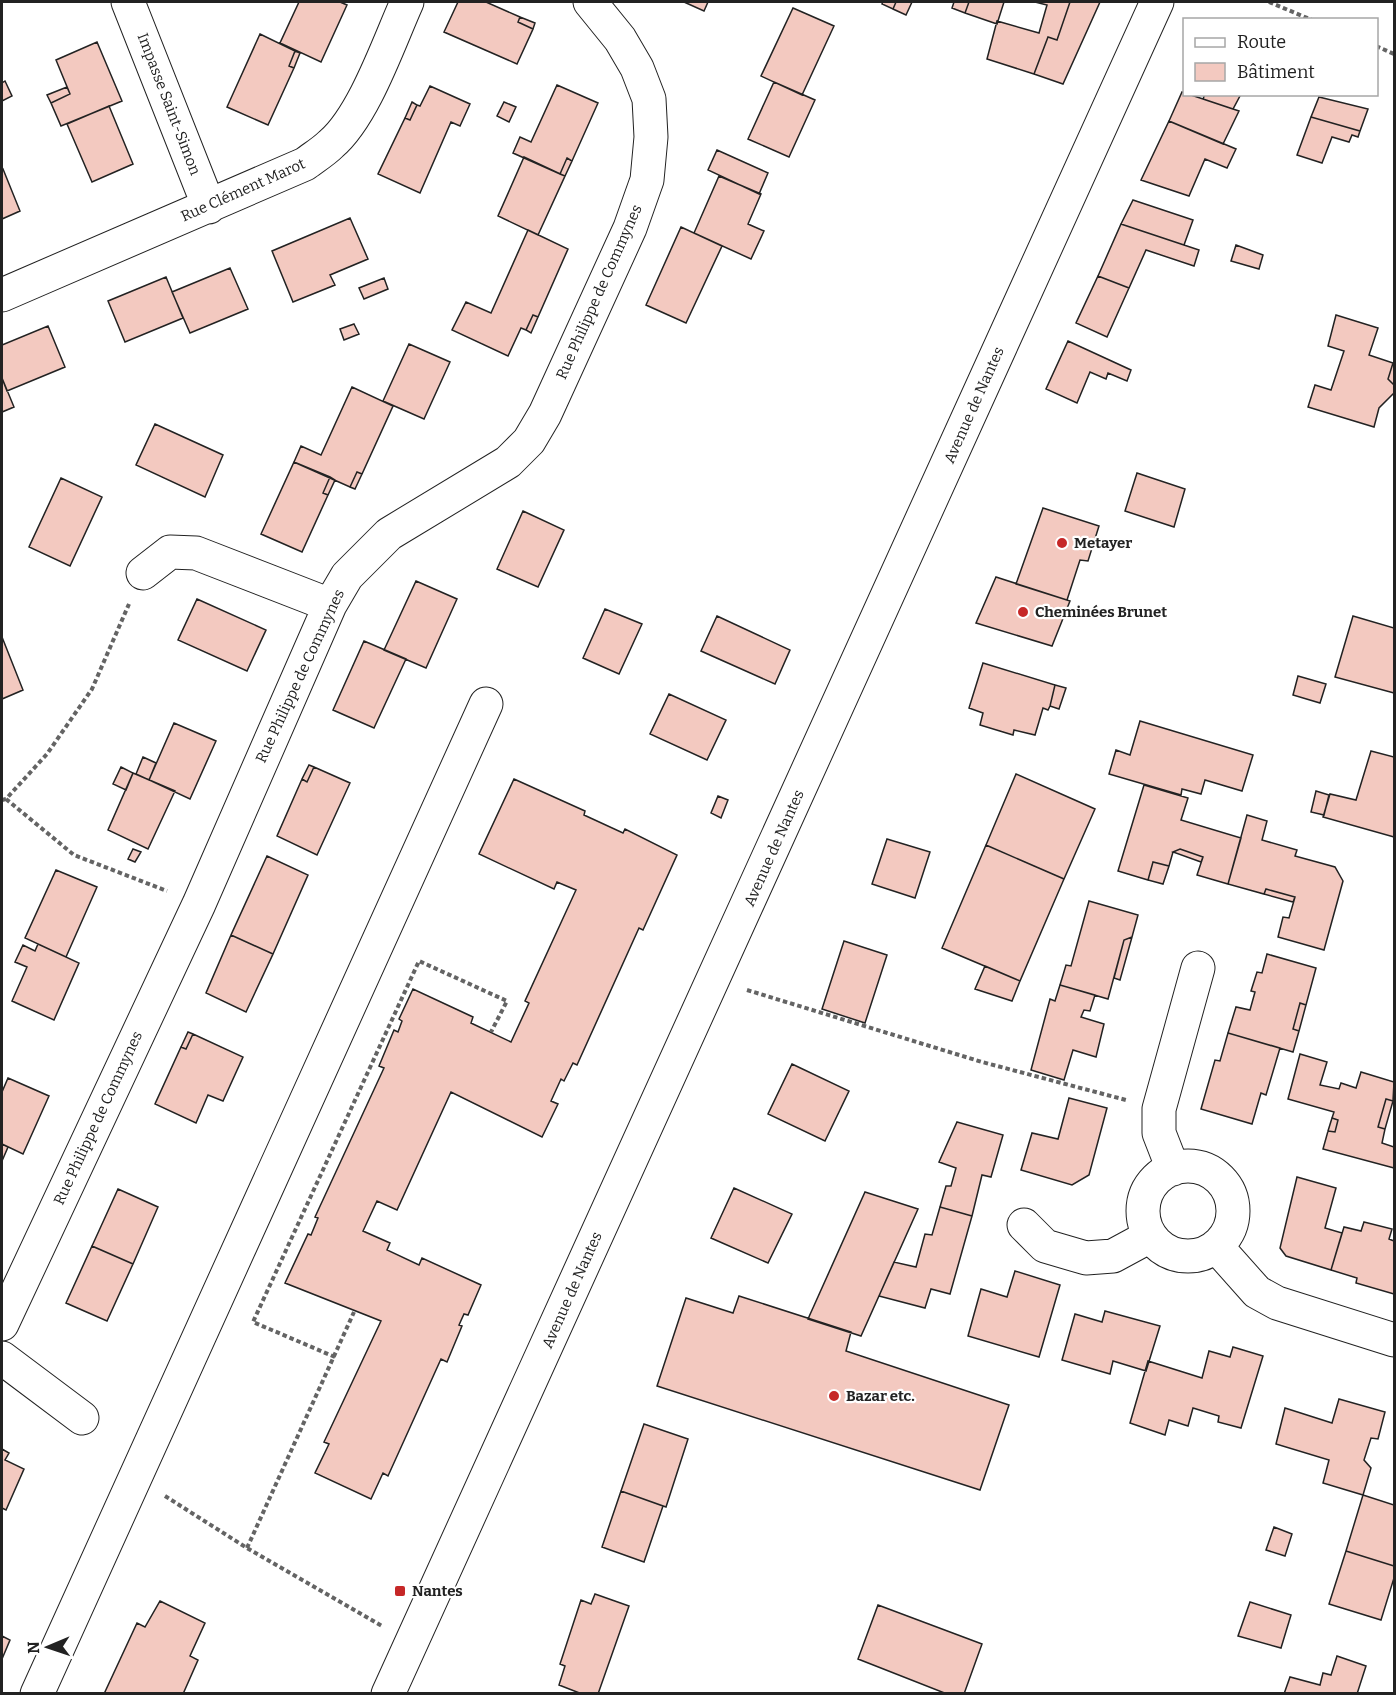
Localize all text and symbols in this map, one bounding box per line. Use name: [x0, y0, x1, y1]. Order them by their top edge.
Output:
legend: [1183, 18, 1378, 96]
street label: Impasse Saint-Simon: [134, 30, 205, 178]
text: Route: [1237, 31, 1286, 53]
text: Bâtiment: [1237, 61, 1315, 83]
street label: Rue Clément Marot: [178, 154, 308, 225]
street label: Rue Philippe de Commynes: [552, 202, 646, 382]
street label: Avenue de Nantes: [940, 344, 1008, 466]
place label: Metayer: [1074, 534, 1132, 552]
marker: Metayer: [1055, 536, 1069, 550]
street label: Rue Philippe de Commynes: [252, 586, 348, 766]
place label: Cheminées Brunet: [1035, 603, 1167, 621]
marker: Cheminées Brunet: [1016, 605, 1030, 619]
street label: Avenue de Nantes: [740, 787, 808, 909]
street label: Rue Philippe de Commynes: [50, 1028, 146, 1208]
street label: Avenue de Nantes: [538, 1229, 606, 1351]
place label: Bazar etc.: [846, 1387, 915, 1405]
marker: Bazar etc.: [827, 1389, 841, 1403]
place label: Nantes: [412, 1582, 463, 1600]
marker: Nantes: [393, 1584, 407, 1598]
north arrow: [18, 1617, 78, 1677]
text: N: [24, 1641, 43, 1654]

